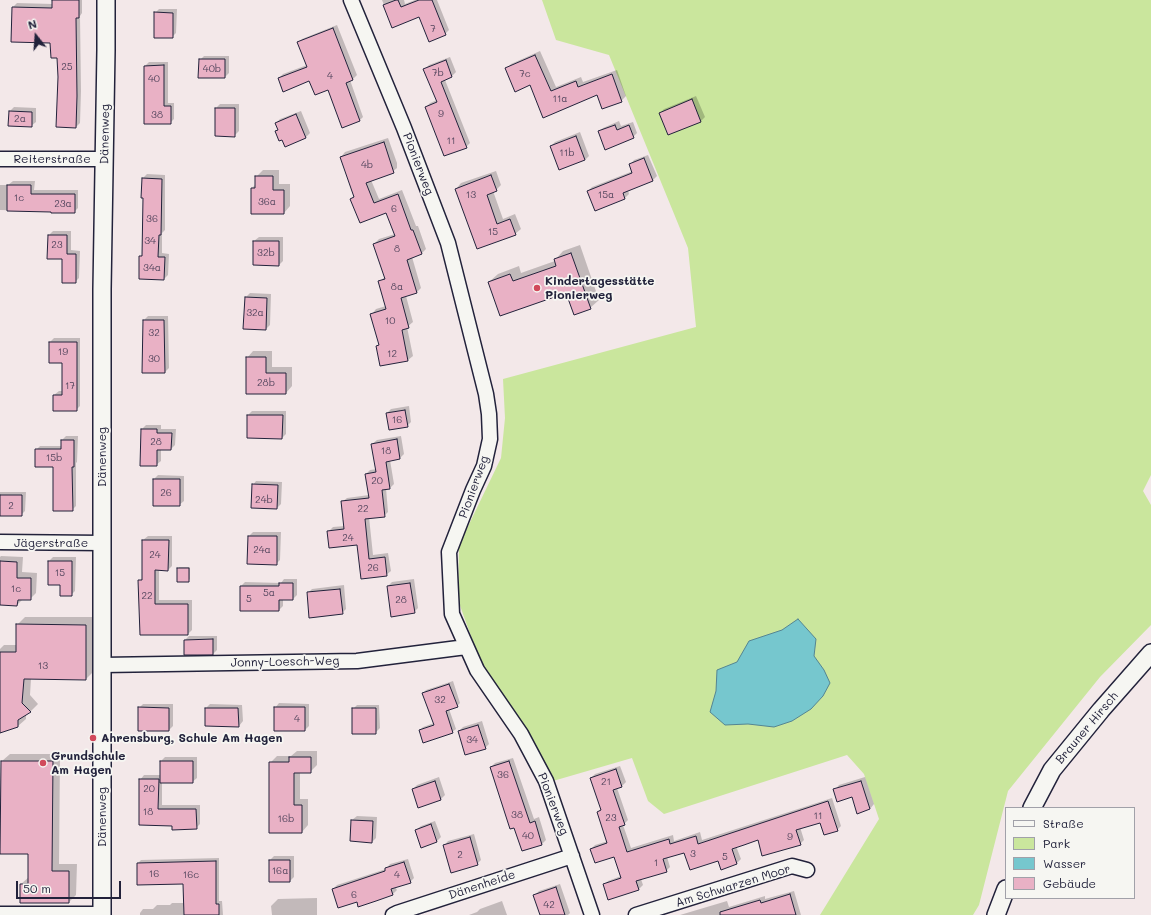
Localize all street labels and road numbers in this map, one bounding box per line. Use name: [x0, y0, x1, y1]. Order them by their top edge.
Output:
street label: Dänenweg: [97, 104, 113, 164]
street label: Pionierweg: [400, 131, 436, 197]
street label: Reiterstraße: [13, 152, 91, 166]
street label: Dänenweg: [95, 427, 109, 487]
street label: Pionierweg: [456, 454, 492, 520]
street label: Jägerstraße: [14, 536, 88, 550]
street label: Jonny-Loesch-Weg: [230, 654, 340, 670]
street label: Brauner Hirsch: [1053, 689, 1121, 767]
street label: Pionierweg: [535, 771, 571, 837]
street label: Dänenweg: [95, 787, 109, 847]
street label: Am Schwarzen Moor: [674, 862, 792, 910]
street label: Dänenheide: [447, 867, 517, 903]

